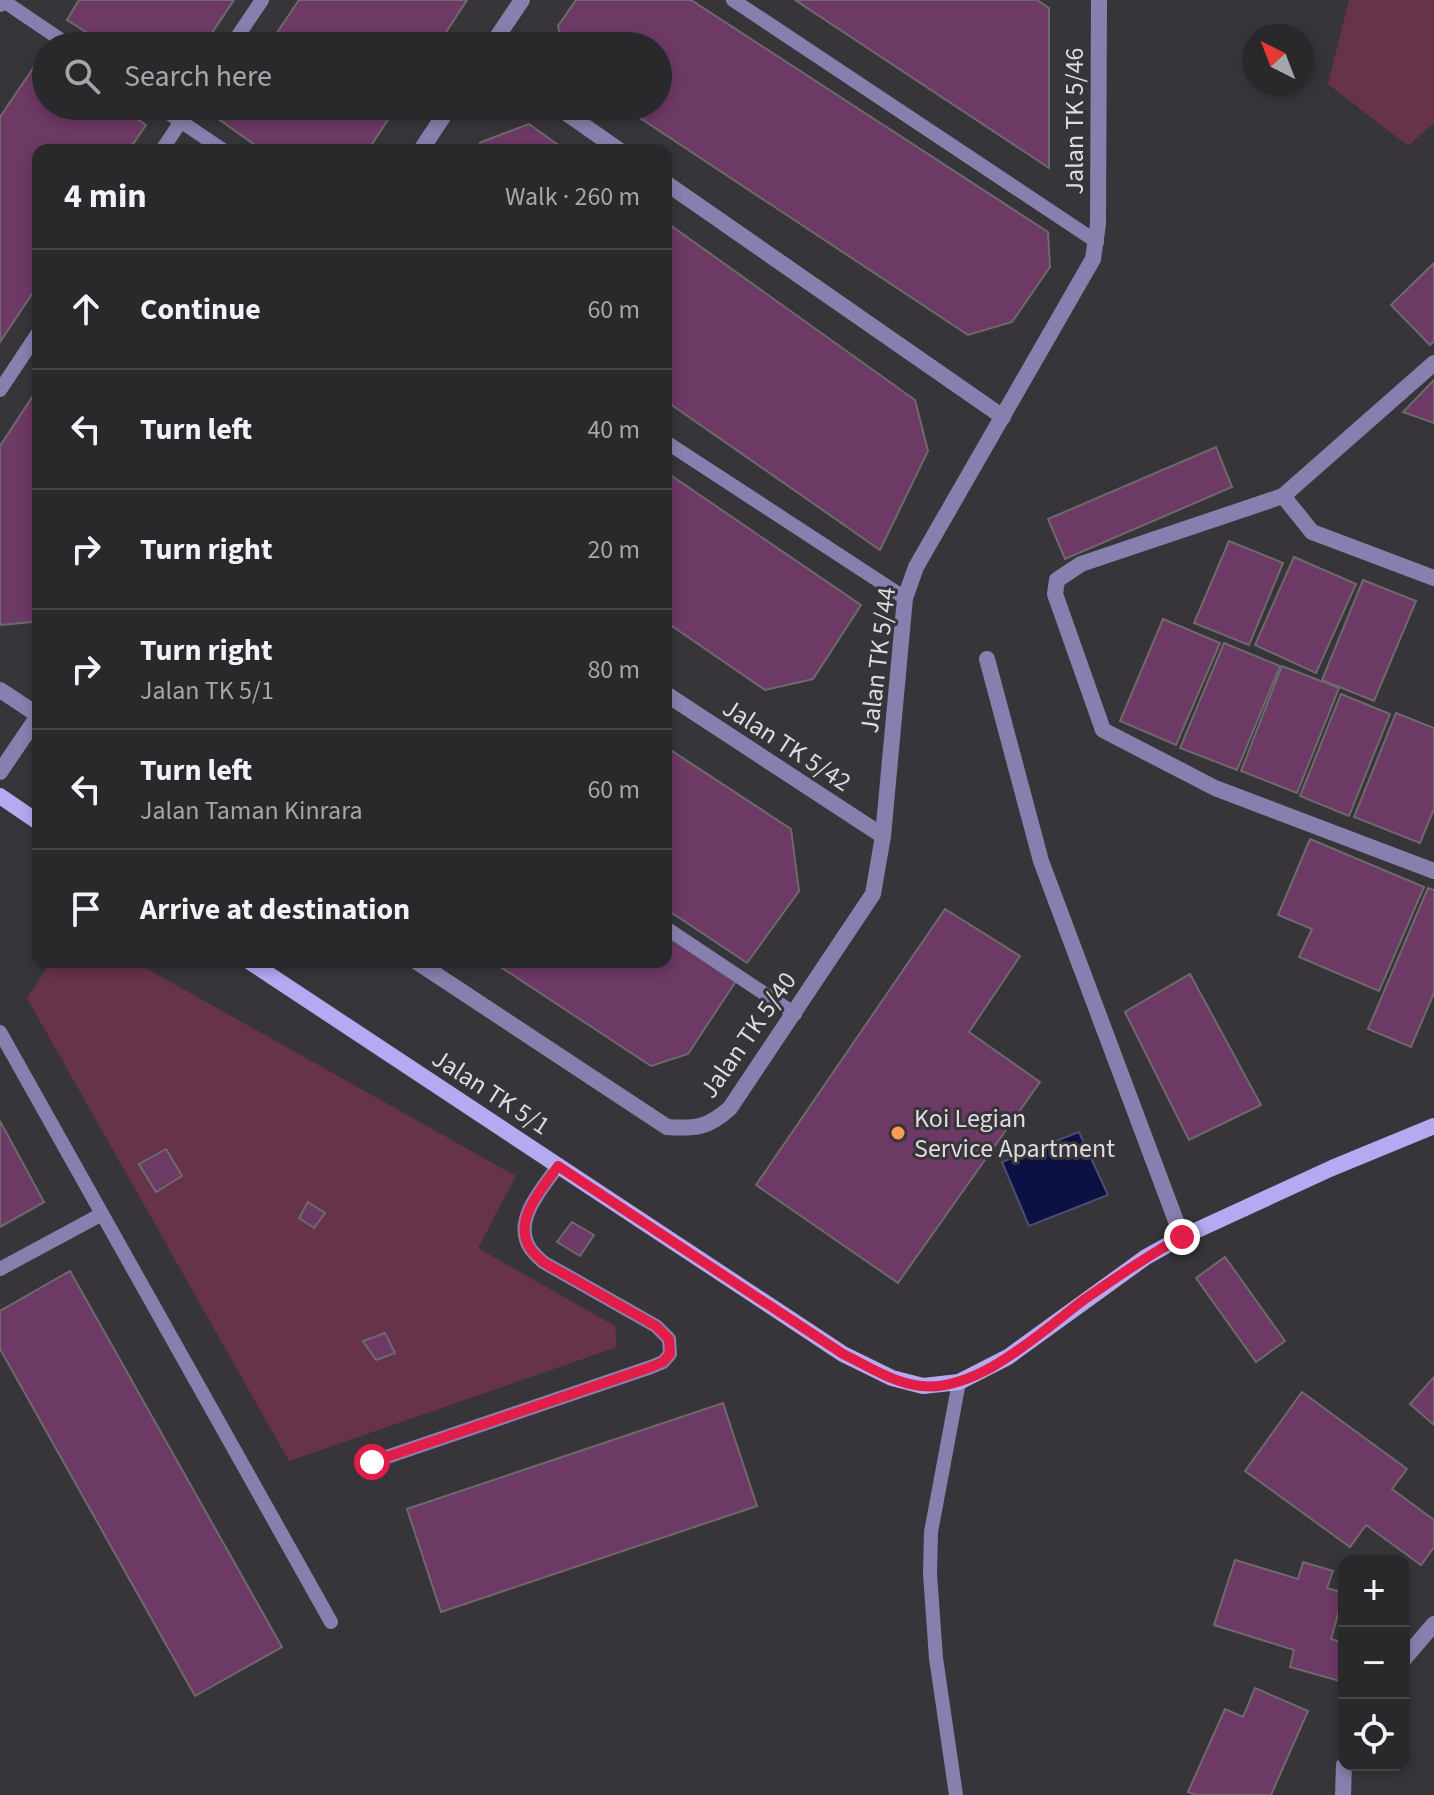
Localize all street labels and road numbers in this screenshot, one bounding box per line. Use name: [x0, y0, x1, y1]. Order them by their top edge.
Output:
street label: Jalan TK 5/46: [1056, 48, 1093, 194]
street label: Jalan TK 5/44: [851, 585, 905, 735]
street label: Jalan TK 5/42: [715, 690, 859, 800]
street label: Jalan TK 5/40: [691, 964, 805, 1106]
street label: Jalan TK 5/1: [425, 1040, 557, 1144]

